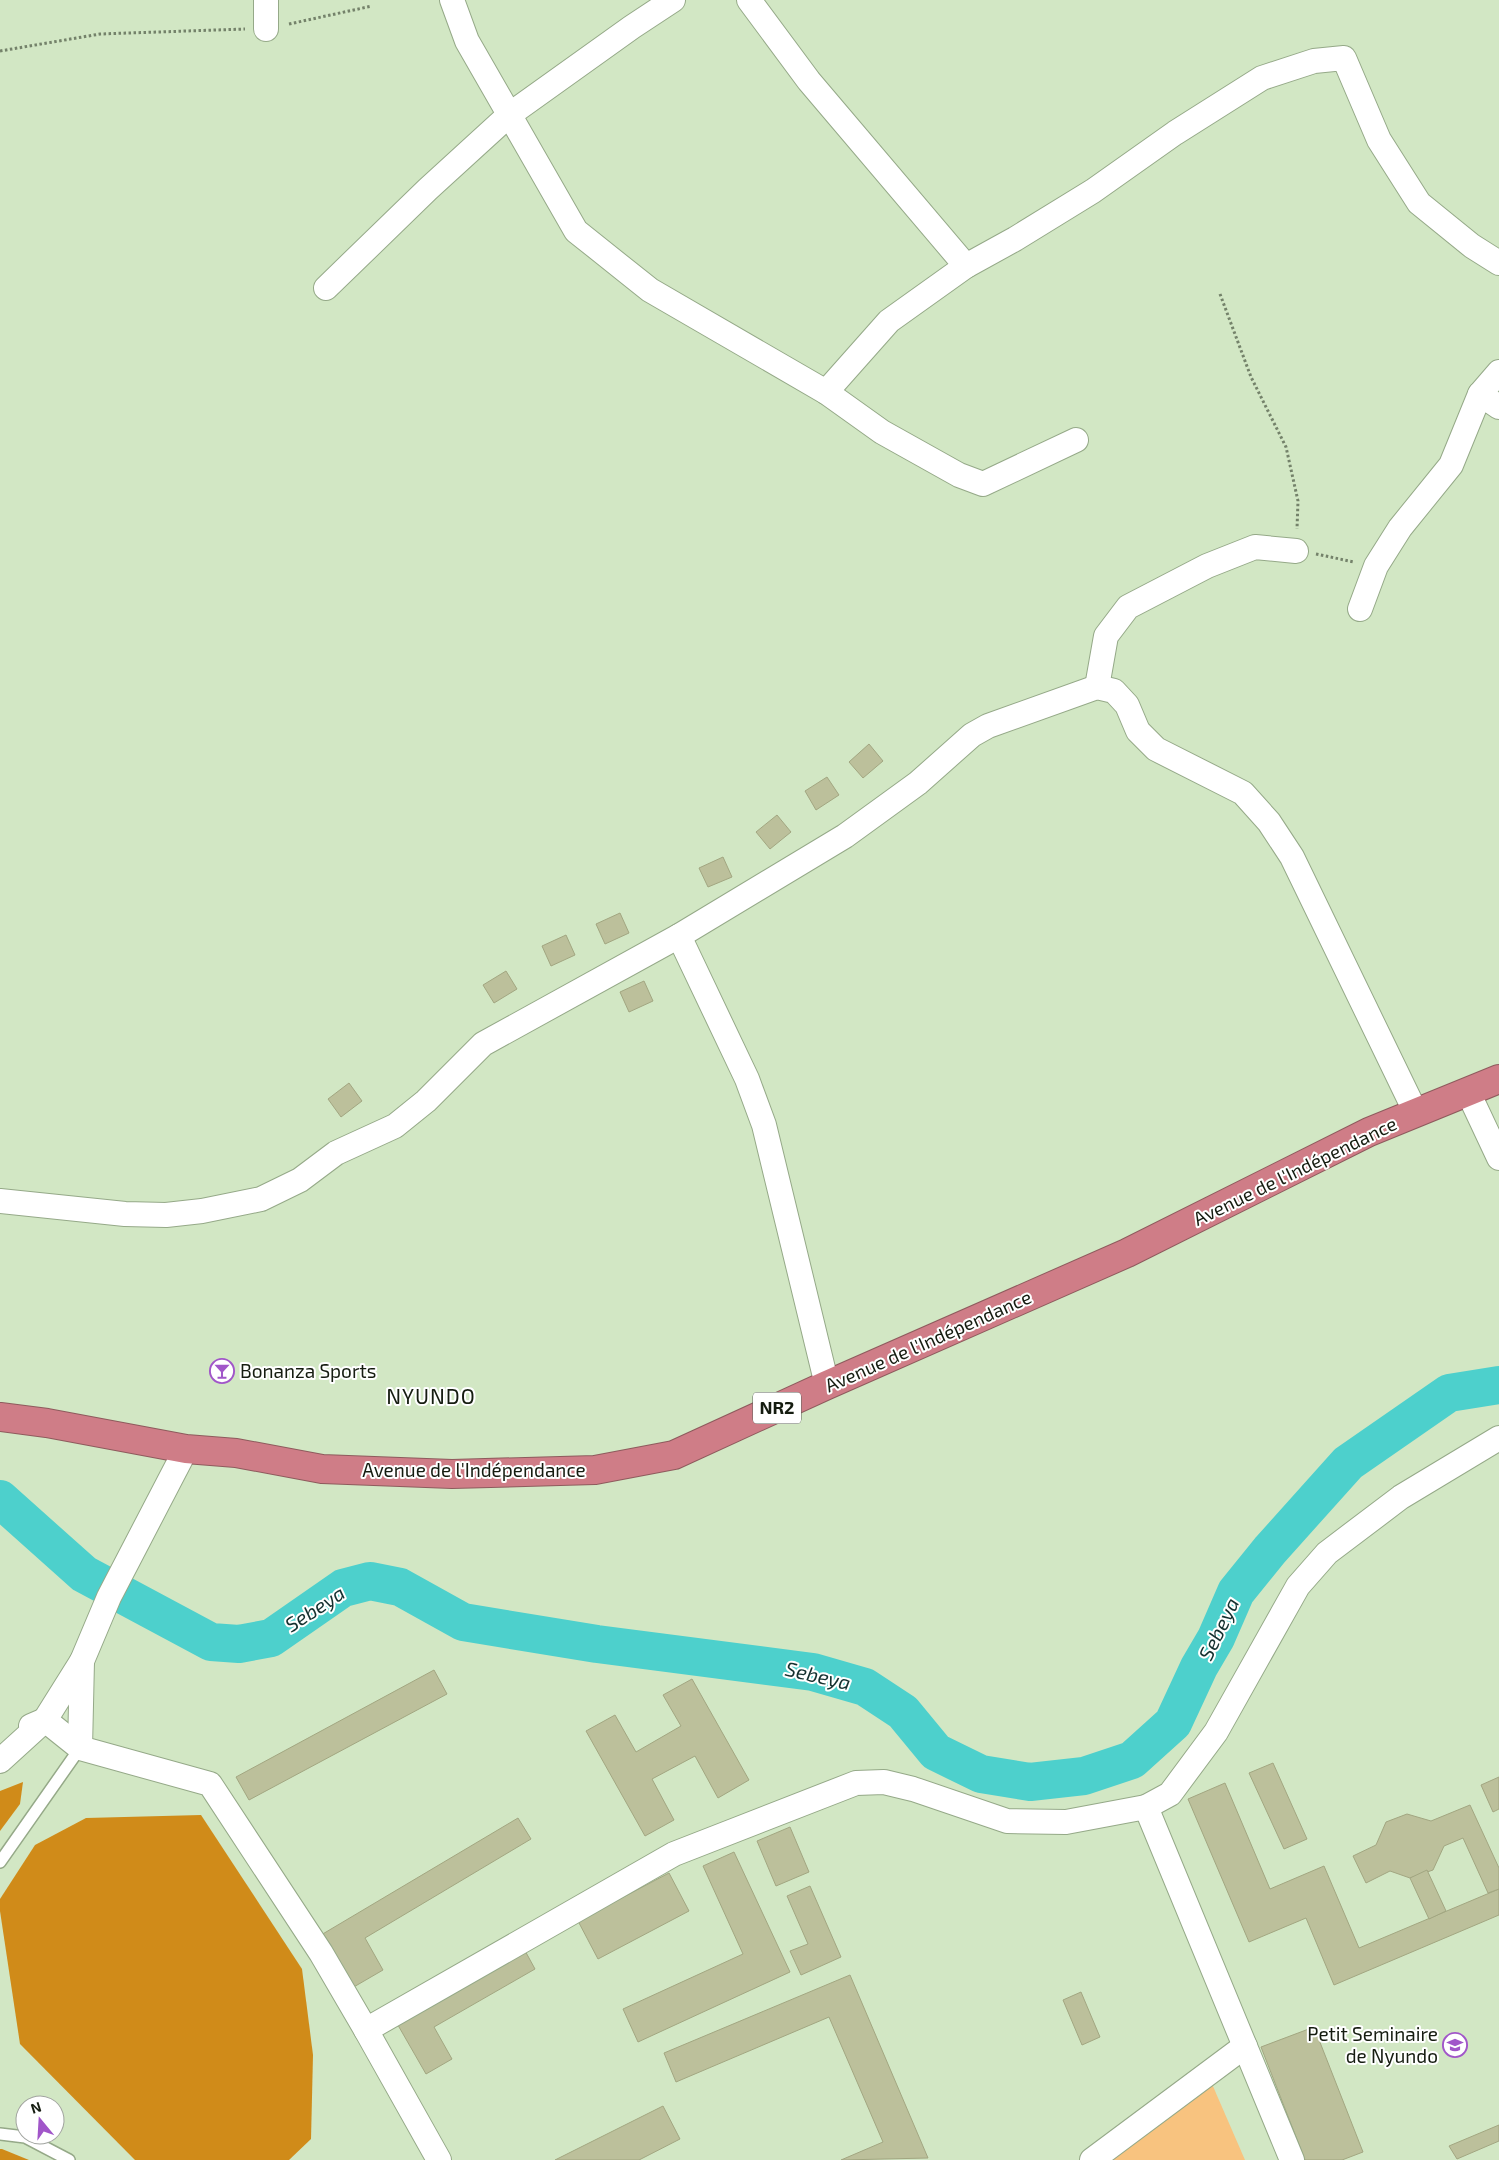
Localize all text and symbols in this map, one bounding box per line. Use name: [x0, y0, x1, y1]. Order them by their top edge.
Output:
street label: Avenue de l'Indépendance: [1189, 1111, 1400, 1230]
street label: Avenue de l'Indépendance: [821, 1285, 1035, 1397]
bar icon: Bonanza Sports: [209, 1358, 235, 1384]
place label: Bonanza Sports: [240, 1359, 376, 1382]
district label: NYUNDO: [386, 1383, 476, 1408]
road number: NR2: [753, 1392, 801, 1424]
street label: Avenue de l'Indépendance: [362, 1458, 586, 1481]
water label: Sebeya: [280, 1580, 349, 1637]
water label: Sebeya: [1193, 1593, 1244, 1664]
water label: Sebeya: [783, 1656, 853, 1695]
place label: Petit Seminaire de Nyundo: [1307, 2022, 1438, 2067]
school or university icon: Petit Seminaire de Nyundo: [1442, 2032, 1468, 2058]
north arrow: [15, 2095, 65, 2145]
text: N: [28, 2098, 43, 2117]

